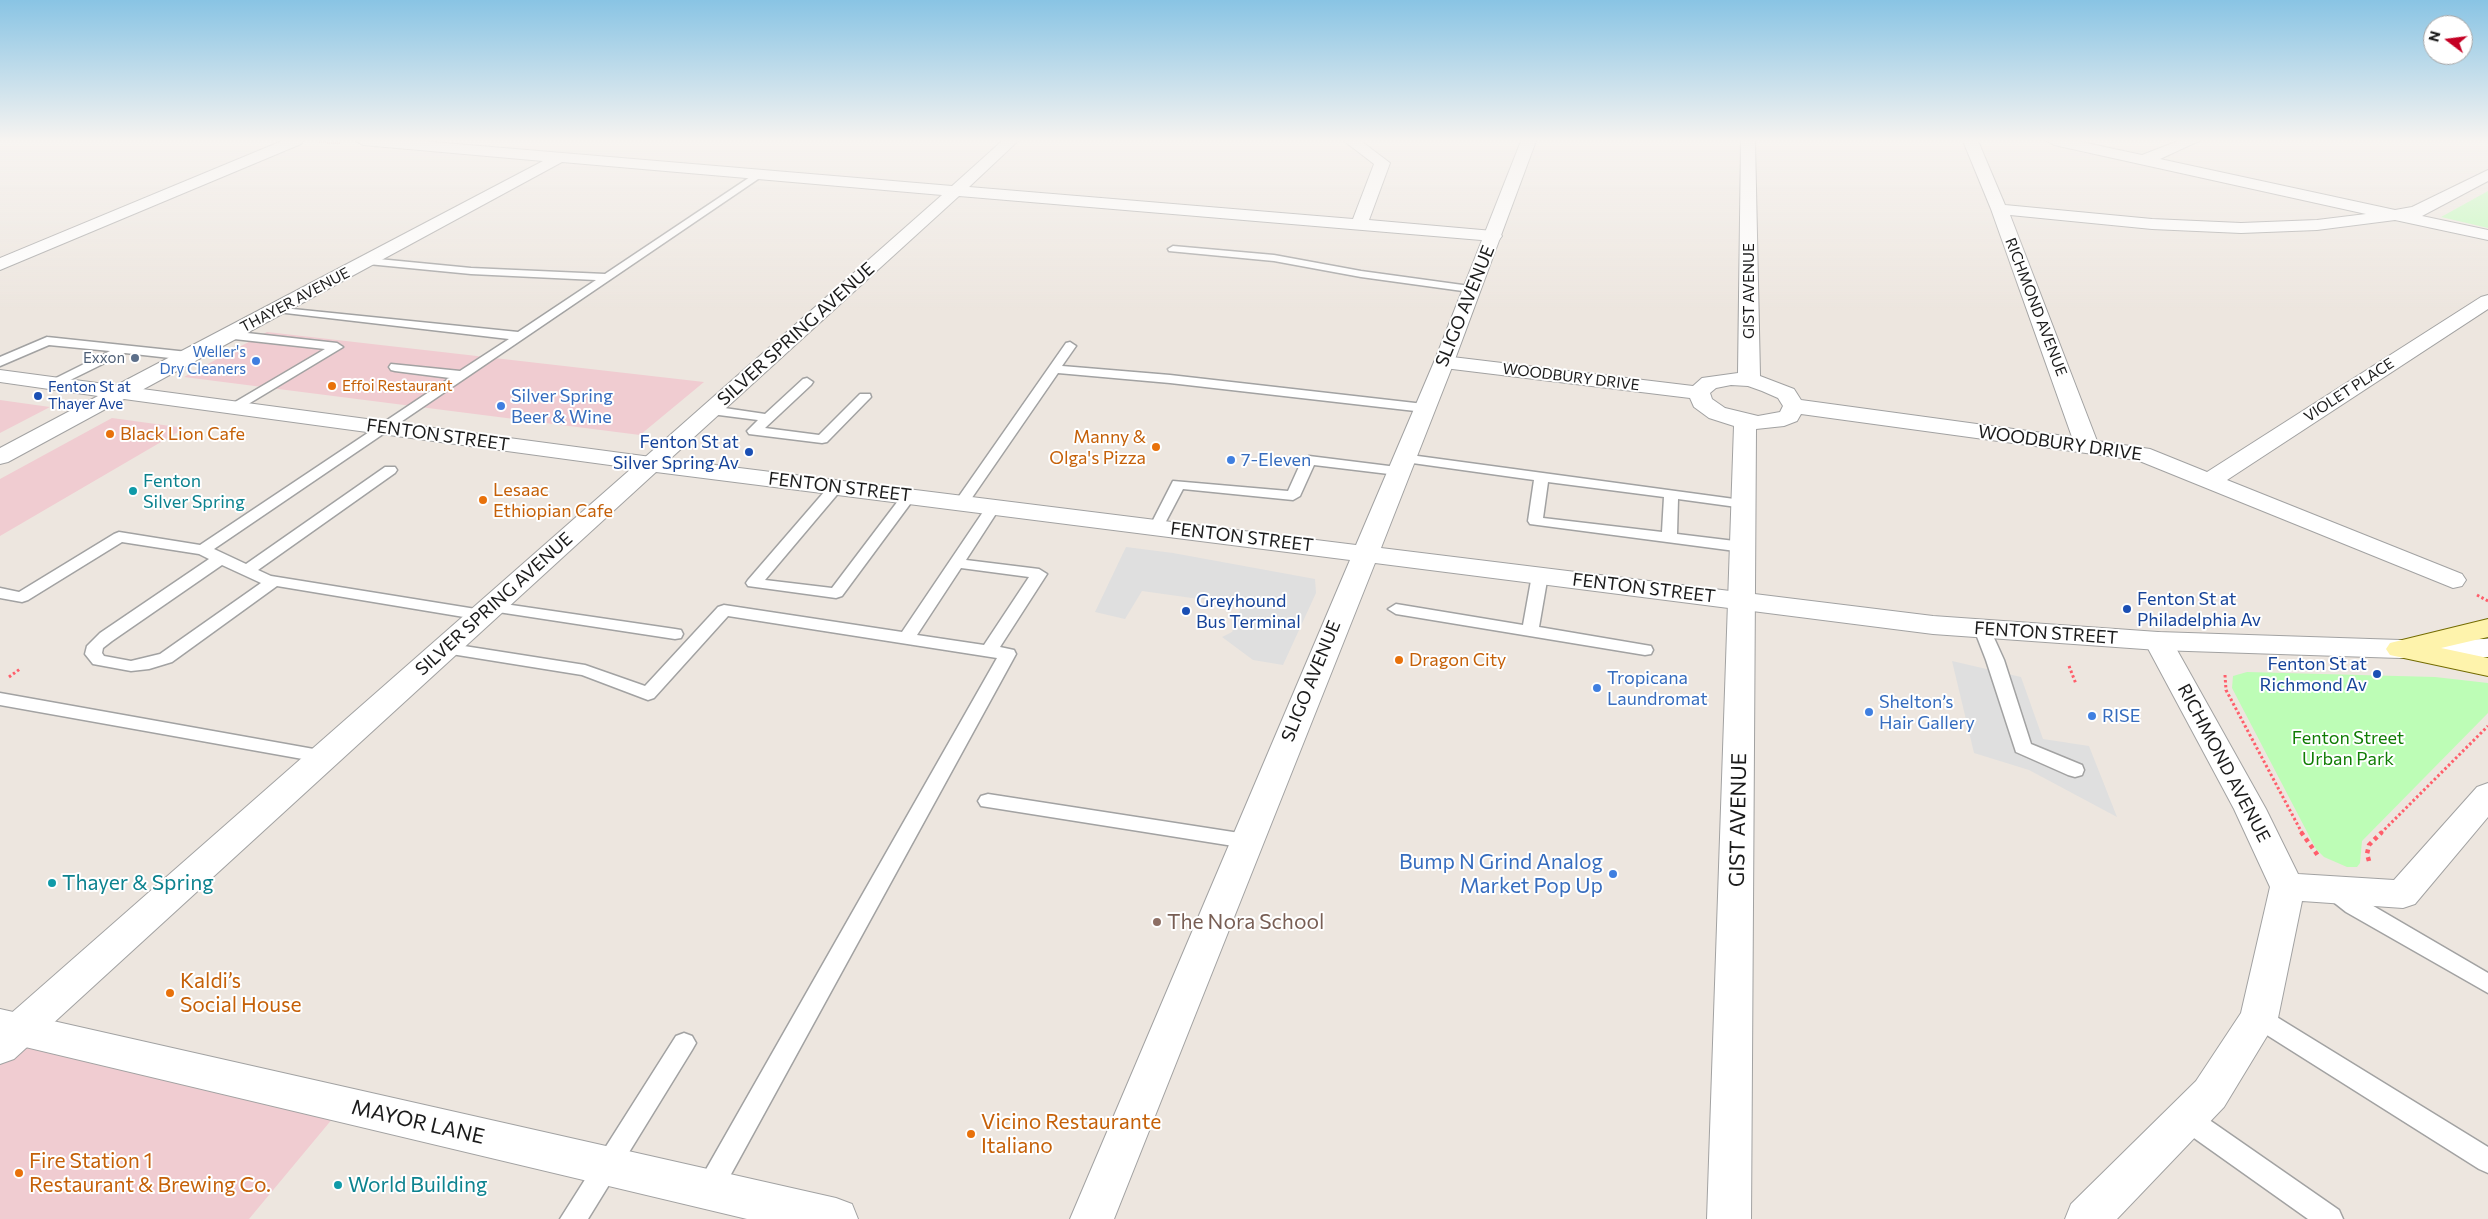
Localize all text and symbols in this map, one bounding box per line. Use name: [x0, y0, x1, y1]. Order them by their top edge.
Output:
north arrow: [2423, 15, 2473, 65]
text: N: [2424, 29, 2444, 44]
street label: RICHMOND AVENUE: [2001, 235, 2071, 379]
street label: SLIGO AVENUE: [1431, 242, 1499, 370]
street label: GIST AVENUE: [1740, 243, 1758, 339]
street label: SILVER SPRING AVENUE: [713, 258, 879, 410]
street label: THAYER AVENUE: [237, 264, 353, 336]
place label: Weller's Dry Cleaners: [159, 343, 246, 378]
place label: Exxon: [83, 349, 125, 367]
marker: Exxon: [129, 352, 141, 364]
street label: VIOLET PLACE: [2301, 354, 2397, 426]
marker: Weller's Dry Cleaners: [250, 355, 262, 367]
street label: WOODBURY DRIVE: [1501, 360, 1641, 394]
place label: Effoi Restaurant: [342, 377, 453, 395]
place label: Fenton St at Thayer Ave: [48, 378, 131, 413]
marker: Effoi Restaurant: [326, 380, 338, 392]
place label: Silver Spring Beer & Wine: [511, 385, 613, 428]
marker: Fenton St at Thayer Ave: [32, 390, 44, 402]
marker: Silver Spring Beer & Wine: [495, 400, 507, 412]
street label: FENTON STREET: [365, 414, 511, 456]
street label: WOODBURY DRIVE: [1977, 421, 2143, 465]
place label: Black Lion Cafe: [120, 423, 245, 445]
place label: Manny & Olga's Pizza: [1049, 426, 1146, 468]
marker: Black Lion Cafe: [104, 428, 116, 440]
place label: Fenton St at Silver Spring Av: [613, 431, 739, 474]
marker: Manny & Olga's Pizza: [1150, 441, 1162, 453]
marker: Fenton St at Silver Spring Av: [743, 446, 755, 458]
place label: 7-Eleven: [1241, 449, 1311, 471]
marker: 7-Eleven: [1225, 454, 1237, 466]
street label: FENTON STREET: [767, 467, 913, 507]
place label: Fenton Silver Spring: [143, 470, 245, 512]
place label: Lesaac Ethiopian Cafe: [493, 479, 613, 522]
marker: Fenton Silver Spring: [127, 485, 139, 497]
marker: Lesaac Ethiopian Cafe: [477, 494, 489, 506]
street label: FENTON STREET: [1169, 517, 1315, 557]
street label: SILVER SPRING AVENUE: [411, 528, 577, 680]
street label: FENTON STREET: [1571, 568, 1717, 608]
place label: Fenton St at Philadelphia Av: [2137, 588, 2261, 630]
place label: Greyhound Bus Terminal: [1196, 590, 1301, 632]
marker: Fenton St at Philadelphia Av: [2121, 603, 2133, 615]
marker: Greyhound Bus Terminal: [1180, 605, 1192, 617]
street label: SLIGO AVENUE: [1277, 617, 1345, 745]
street label: FENTON STREET: [1973, 617, 2119, 649]
place label: Dragon City: [1409, 649, 1506, 671]
place label: Fenton St at Richmond Av: [2260, 653, 2367, 696]
marker: Dragon City: [1393, 654, 1405, 666]
place label: Tropicana Laundromat: [1607, 667, 1708, 710]
marker: Fenton St at Richmond Av: [2371, 668, 2383, 680]
street label: RICHMOND AVENUE: [2173, 680, 2275, 846]
marker: Tropicana Laundromat: [1591, 682, 1603, 694]
place label: Shelton’s Hair Gallery: [1879, 691, 1975, 734]
place label: RISE: [2102, 705, 2140, 727]
marker: Shelton’s Hair Gallery: [1863, 706, 1875, 718]
marker: RISE: [2086, 710, 2098, 722]
park label: Fenton Street Urban Park: [2292, 727, 2404, 770]
street label: GIST AVENUE: [1724, 753, 1752, 887]
place label: Bump N Grind Analog Market Pop Up: [1399, 849, 1603, 899]
marker: Bump N Grind Analog Market Pop Up: [1607, 868, 1619, 880]
place label: Thayer & Spring: [62, 870, 214, 896]
marker: Thayer & Spring: [46, 877, 58, 889]
place label: The Nora School: [1167, 909, 1324, 935]
marker: The Nora School: [1151, 916, 1163, 928]
place label: Kaldi’s Social House: [180, 968, 302, 1018]
marker: Kaldi’s Social House: [164, 987, 176, 999]
street label: MAYOR LANE: [349, 1094, 487, 1150]
place label: Vicino Restaurante Italiano: [981, 1109, 1161, 1159]
marker: Vicino Restaurante Italiano: [965, 1128, 977, 1140]
place label: Fire Station 1 Restaurant & Brewing Co.: [29, 1148, 271, 1198]
marker: Fire Station 1 Restaurant & Brewing Co.: [13, 1167, 25, 1179]
place label: World Building: [348, 1172, 487, 1198]
marker: World Building: [332, 1179, 344, 1191]

